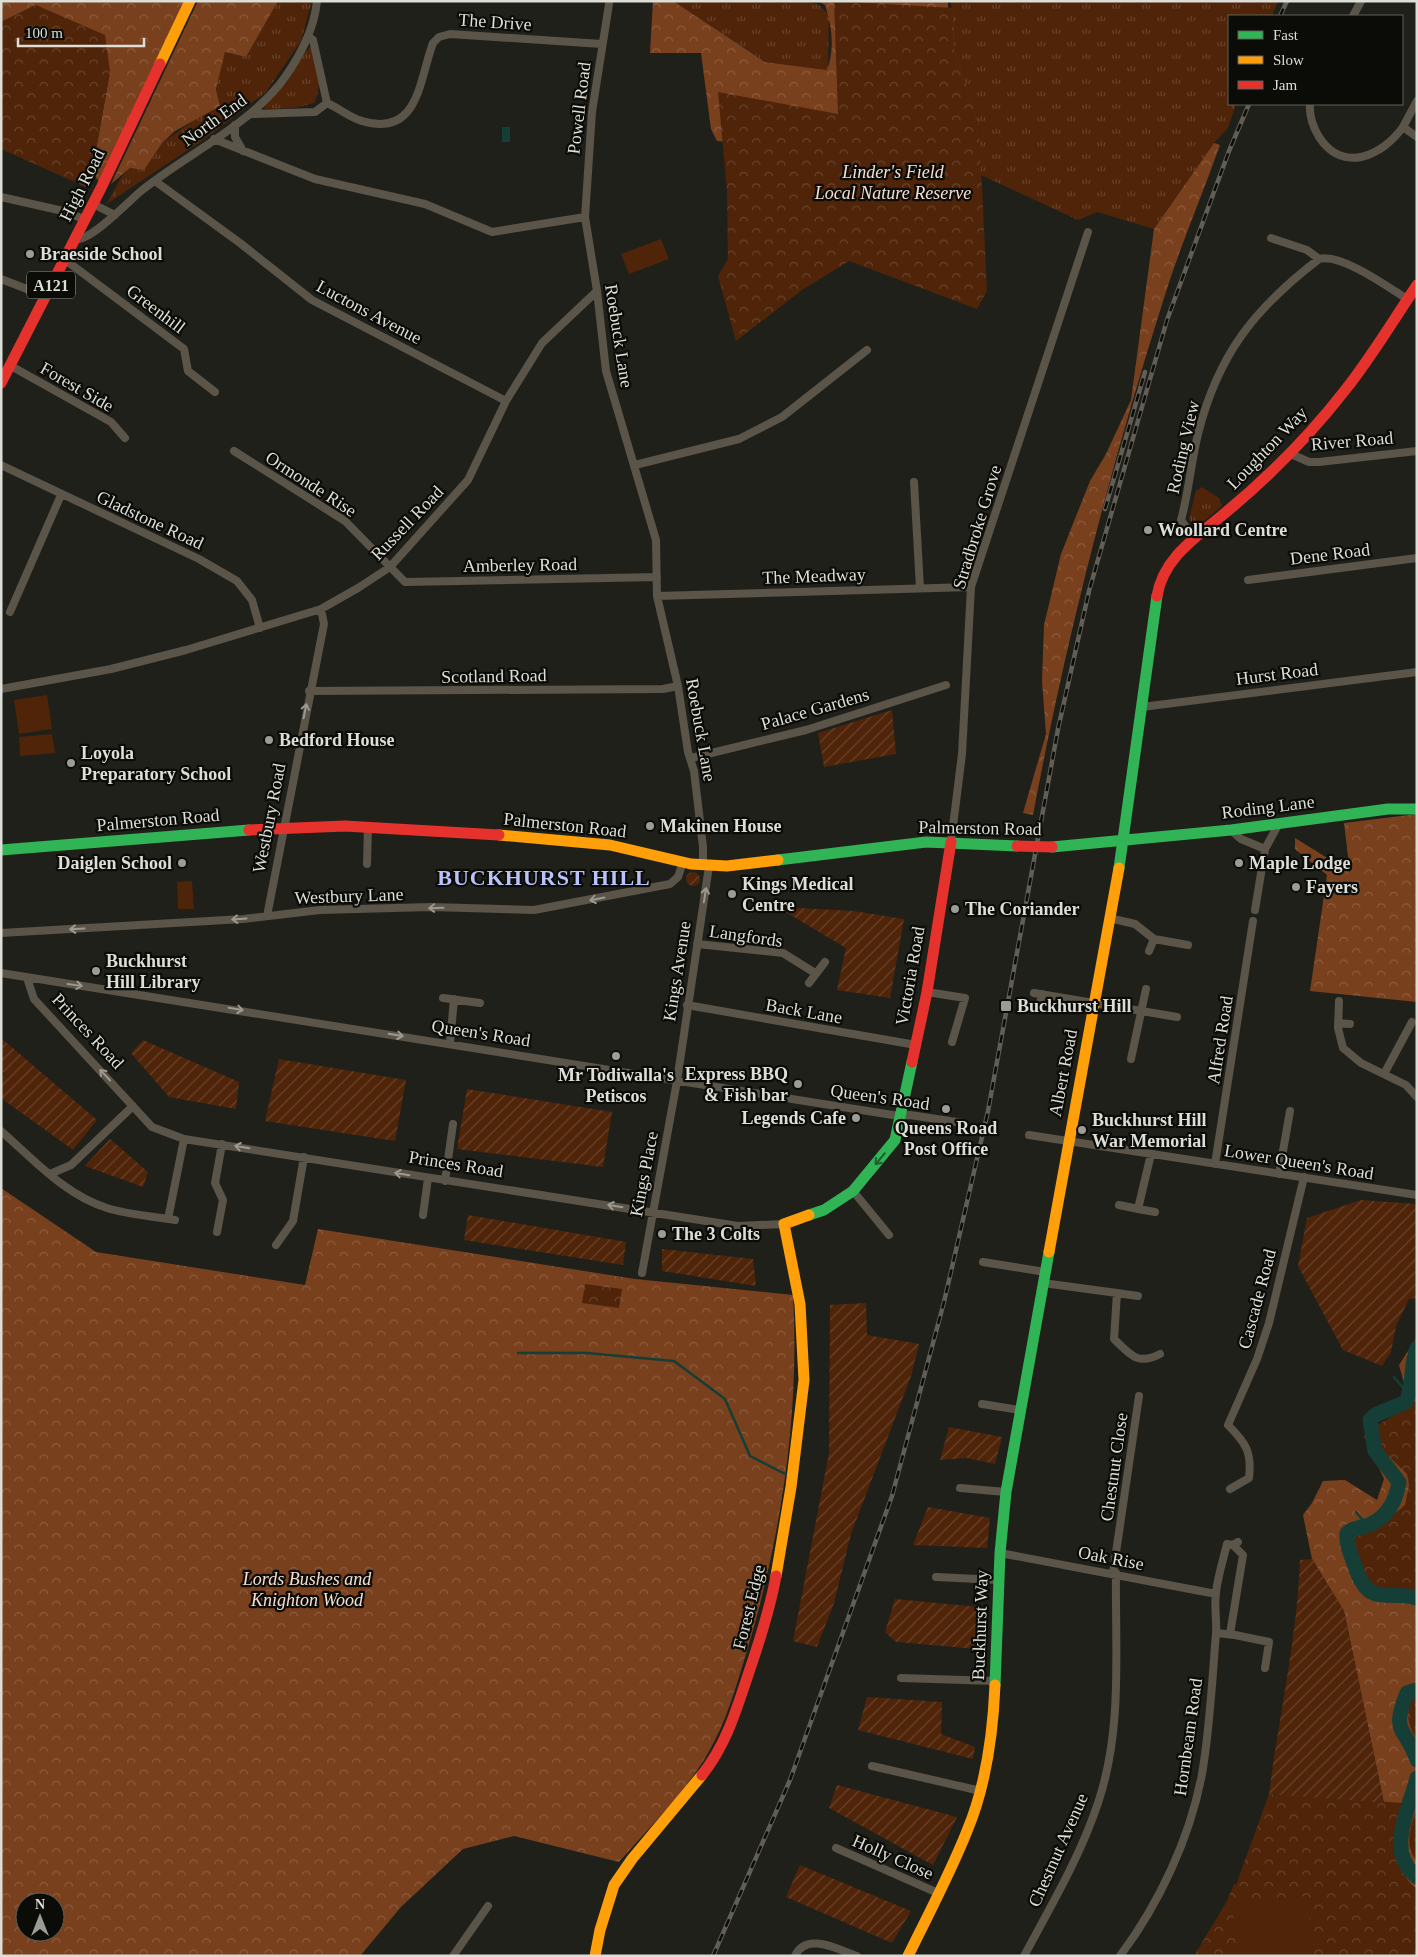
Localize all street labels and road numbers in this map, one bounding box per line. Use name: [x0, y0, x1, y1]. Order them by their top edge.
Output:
street label: The Drive: [458, 9, 532, 35]
street label: Powell Road: [563, 61, 595, 155]
street label: North End: [178, 90, 250, 150]
street label: High Road: [55, 145, 109, 225]
road number: A121: [27, 272, 75, 298]
street label: Luctons Avenue: [313, 276, 425, 348]
street label: Greenhill: [123, 281, 189, 337]
street label: Roebuck Lane: [601, 283, 637, 389]
street label: Forest Side: [37, 358, 117, 416]
street label: Roding View: [1163, 398, 1203, 496]
street label: Loughton Way: [1223, 403, 1311, 493]
street label: River Road: [1310, 427, 1394, 455]
street label: Ormonde Rise: [262, 447, 360, 521]
street label: Stradbroke Grove: [949, 463, 1005, 591]
street label: Russell Road: [367, 482, 447, 564]
street label: Gladstone Road: [93, 487, 207, 553]
street label: Dene Road: [1289, 539, 1371, 569]
street label: Amberley Road: [463, 554, 577, 576]
street label: The Meadway: [762, 564, 866, 588]
street label: Hurst Road: [1235, 659, 1319, 689]
street label: Scotland Road: [441, 665, 547, 687]
street label: Roebuck Lane: [682, 677, 720, 783]
street label: Palace Gardens: [759, 684, 871, 734]
street label: Westbury Road: [249, 762, 289, 874]
street label: Roding Lane: [1220, 791, 1316, 823]
street label: Palmerston Road: [96, 805, 220, 835]
street label: Palmerston Road: [503, 809, 627, 841]
street label: Palmerston Road: [918, 817, 1042, 839]
street label: Westbury Lane: [294, 884, 404, 908]
street label: Kings Avenue: [659, 919, 695, 1023]
street label: Langfords: [708, 921, 784, 951]
street label: Victoria Road: [891, 925, 929, 1027]
street label: Princes Road: [48, 989, 128, 1073]
street label: Back Lane: [764, 994, 844, 1028]
street label: Alfred Road: [1203, 994, 1237, 1086]
street label: Queen's Road: [430, 1015, 532, 1051]
street label: Albert Road: [1045, 1028, 1081, 1118]
street label: Queen's Road: [829, 1080, 931, 1114]
street label: Kings Place: [626, 1130, 662, 1218]
street label: Lower Queen's Road: [1223, 1140, 1375, 1184]
street label: Princes Road: [407, 1147, 505, 1181]
street label: Cascade Road: [1234, 1247, 1280, 1351]
street label: Chestnut Close: [1096, 1411, 1132, 1523]
street label: Oak Rise: [1076, 1542, 1146, 1574]
street label: Forest Edge: [729, 1563, 769, 1651]
street label: Buckhurst Way: [968, 1569, 992, 1681]
street label: Hornbeam Road: [1170, 1677, 1206, 1797]
street label: Chestnut Avenue: [1024, 1790, 1092, 1910]
street label: Holly Close: [849, 1830, 937, 1884]

